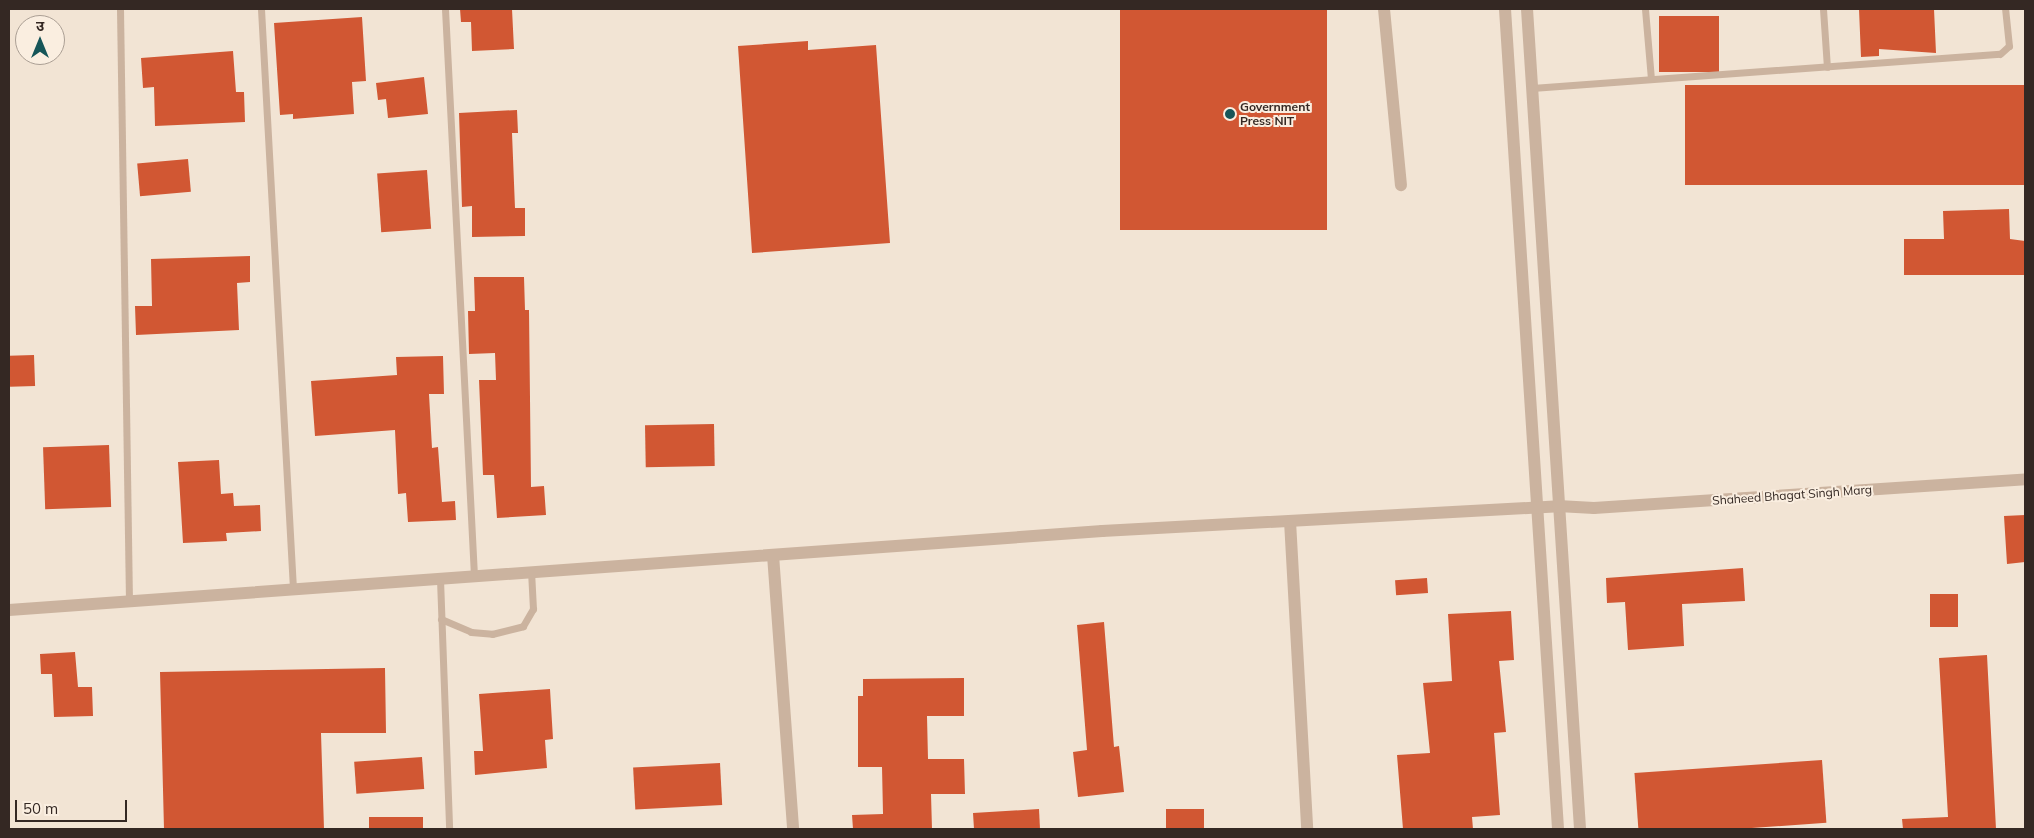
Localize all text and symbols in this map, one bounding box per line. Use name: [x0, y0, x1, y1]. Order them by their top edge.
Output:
north arrow: [15, 15, 65, 65]
text: उ: [36, 17, 44, 35]
place label: Government Press NIT: [1240, 100, 1310, 128]
marker: Government Press NIT: [1224, 108, 1236, 120]
street label: Shaheed Bhagat Singh Marg: [1712, 482, 1872, 508]
scale bar: [18, 790, 130, 822]
text: 50 m: [23, 799, 58, 818]

